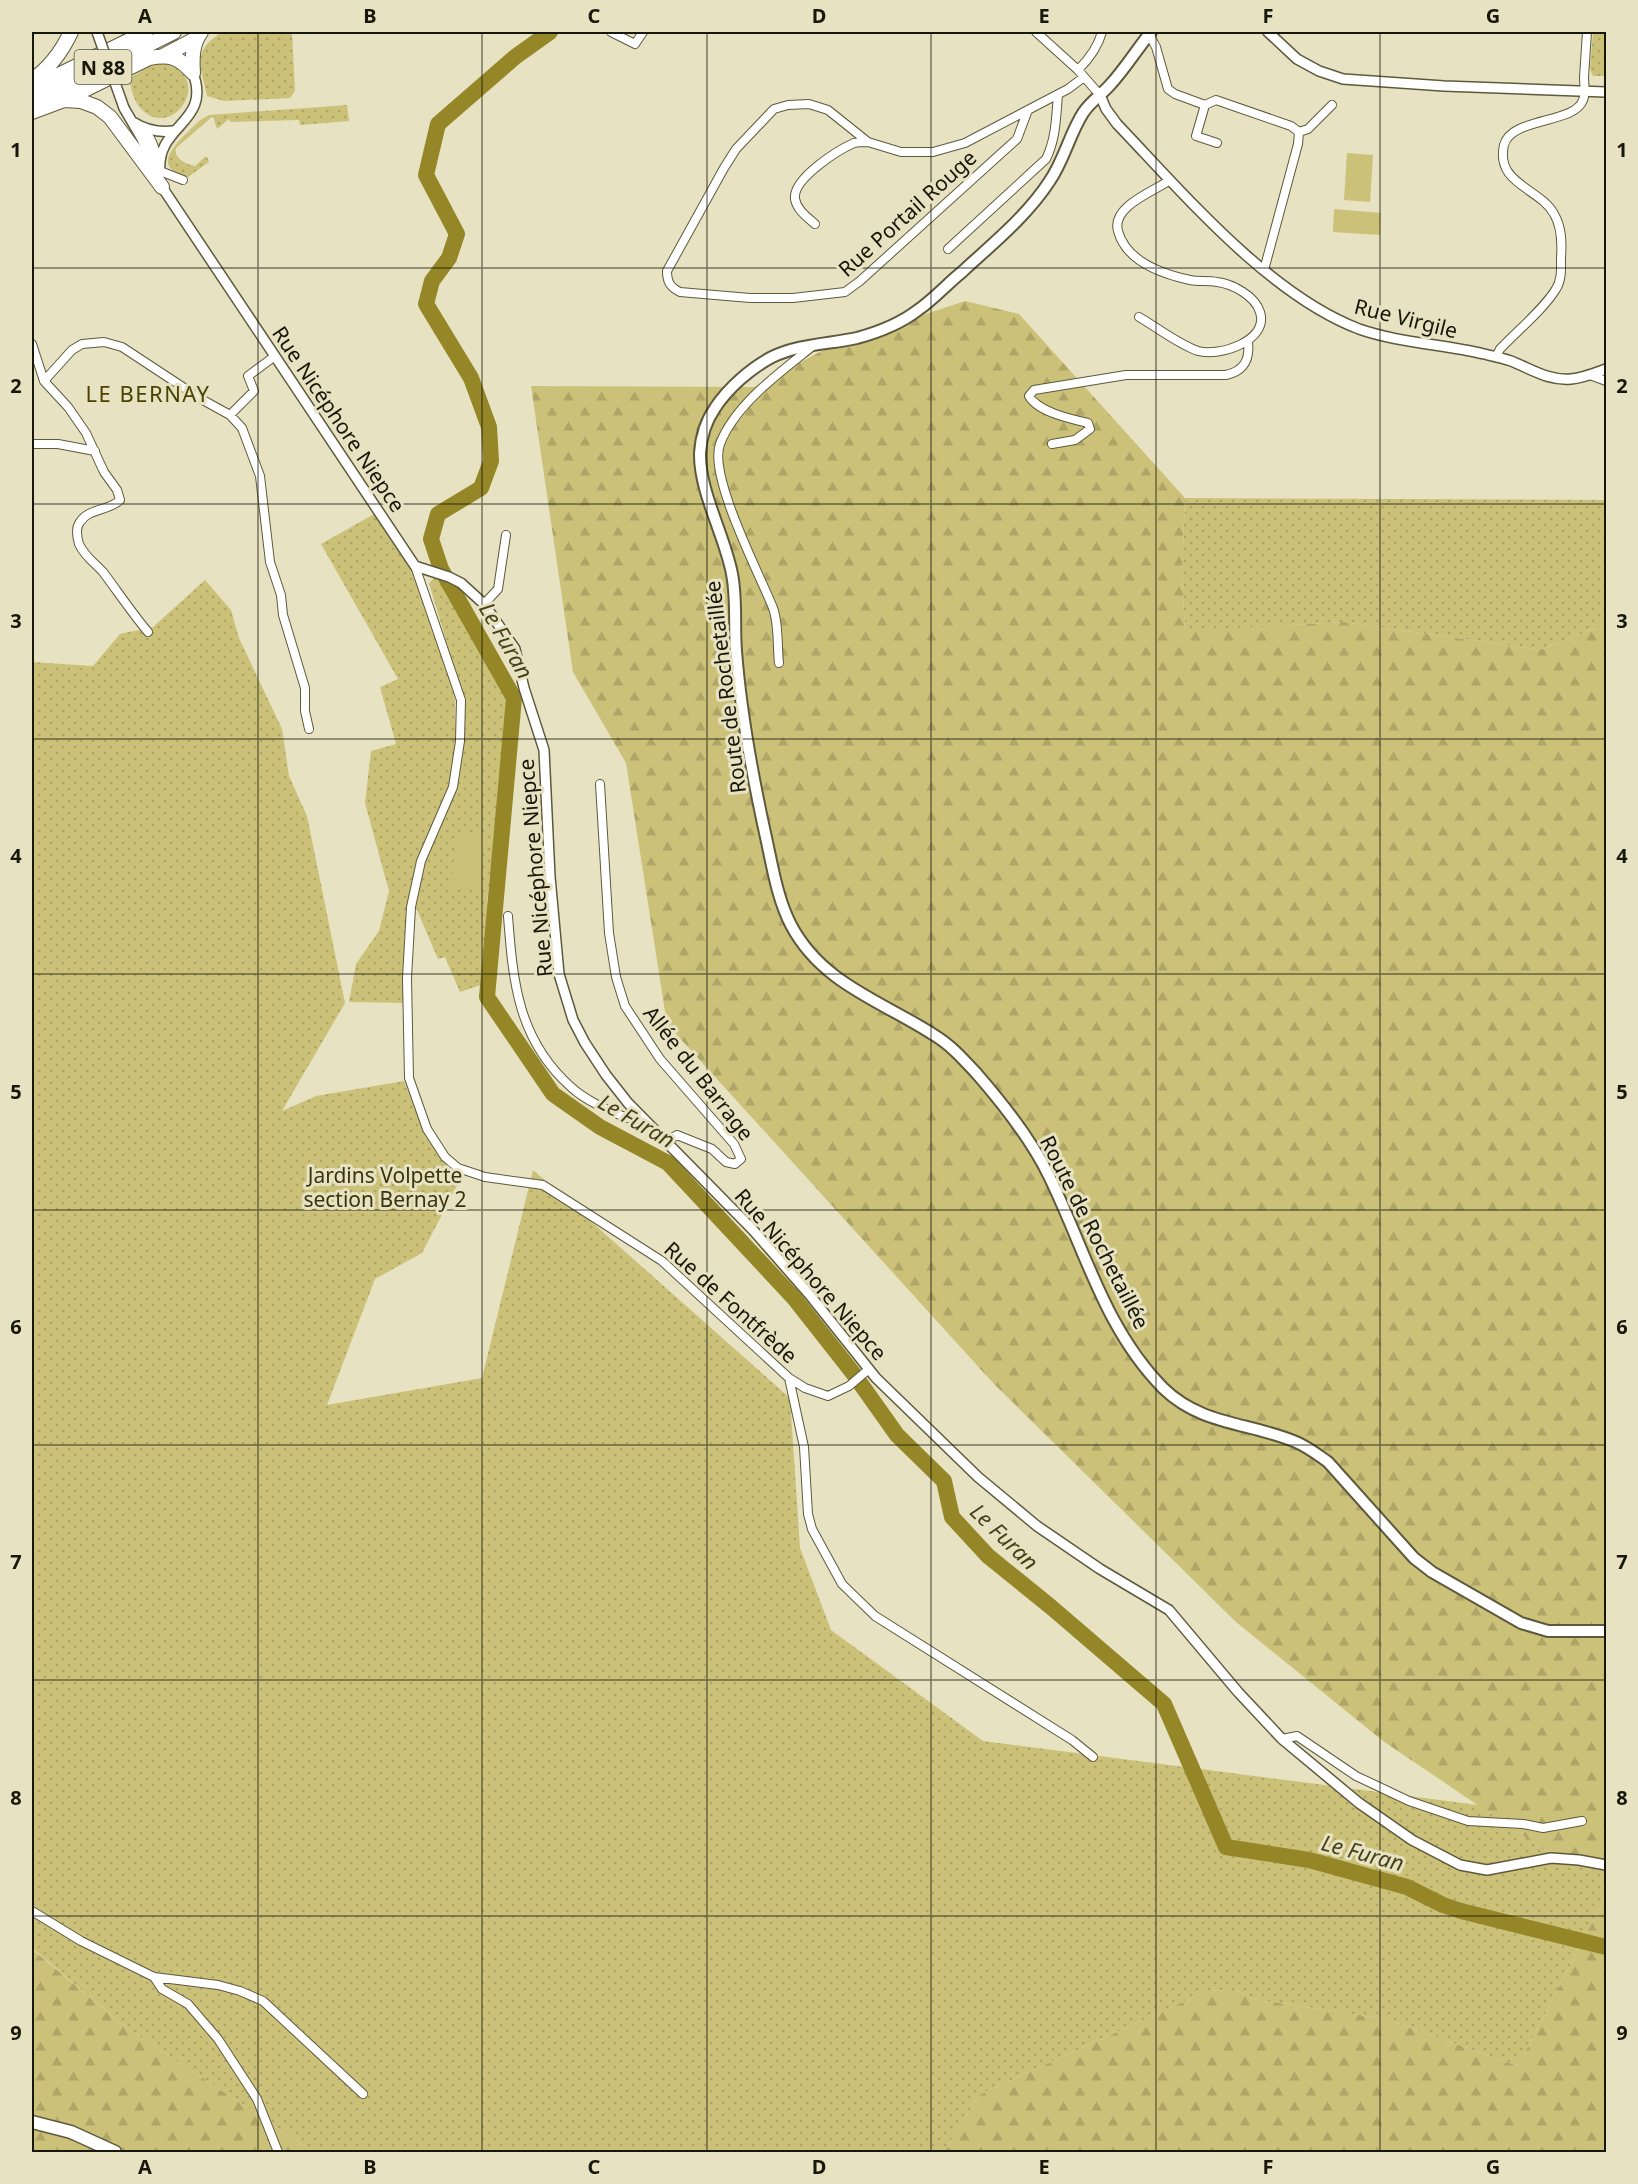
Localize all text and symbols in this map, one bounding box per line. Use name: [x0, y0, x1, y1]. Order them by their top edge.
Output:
text: A: [138, 2, 152, 29]
text: B: [363, 2, 377, 29]
text: C: [588, 2, 601, 29]
text: D: [812, 2, 826, 29]
text: E: [1038, 2, 1050, 29]
text: F: [1263, 2, 1273, 29]
text: G: [1486, 2, 1500, 29]
road number: N 88: [74, 50, 132, 84]
text: 1: [10, 136, 22, 163]
text: 1: [1616, 136, 1628, 163]
street label: Rue Portail Rouge: [832, 144, 982, 282]
street label: Rue Virgile: [1351, 292, 1461, 344]
street label: Rue Nicéphore Niepce: [266, 320, 412, 518]
text: 2: [10, 372, 22, 399]
text: 2: [1616, 372, 1628, 399]
district label: LE BERNAY: [85, 378, 211, 408]
street label: Route de Rochetaillée: [698, 579, 752, 795]
water label: Le Furan: [473, 596, 541, 684]
text: 3: [10, 607, 22, 634]
text: 3: [1616, 607, 1628, 634]
street label: Rue Nicéphore Niepce: [512, 758, 558, 978]
text: 4: [10, 842, 22, 869]
text: 4: [1616, 842, 1628, 869]
street label: Allée du Barrage: [638, 1000, 760, 1146]
text: 5: [10, 1078, 22, 1105]
text: 5: [1616, 1078, 1628, 1105]
water label: Le Furan: [593, 1086, 681, 1154]
street label: Route de Rochetaillée: [1034, 1130, 1156, 1334]
park label: Jardins Volpette section Bernay 2: [303, 1161, 467, 1213]
street label: Rue Nicéphore Niepce: [729, 1182, 893, 1366]
street label: Rue de Fontfrède: [659, 1235, 803, 1369]
text: 6: [10, 1313, 22, 1340]
text: 6: [1616, 1313, 1628, 1340]
water label: Le Furan: [964, 1496, 1046, 1576]
text: 7: [10, 1548, 22, 1575]
text: 7: [1616, 1548, 1628, 1575]
text: 8: [10, 1784, 22, 1811]
text: 8: [1616, 1784, 1628, 1811]
water label: Le Furan: [1319, 1827, 1407, 1877]
text: 9: [10, 2019, 22, 2046]
text: 9: [1616, 2019, 1628, 2046]
text: A: [138, 2153, 152, 2180]
text: B: [363, 2153, 377, 2180]
text: C: [588, 2153, 601, 2180]
text: D: [812, 2153, 826, 2180]
text: E: [1038, 2153, 1050, 2180]
text: F: [1263, 2153, 1273, 2180]
text: G: [1486, 2153, 1500, 2180]

